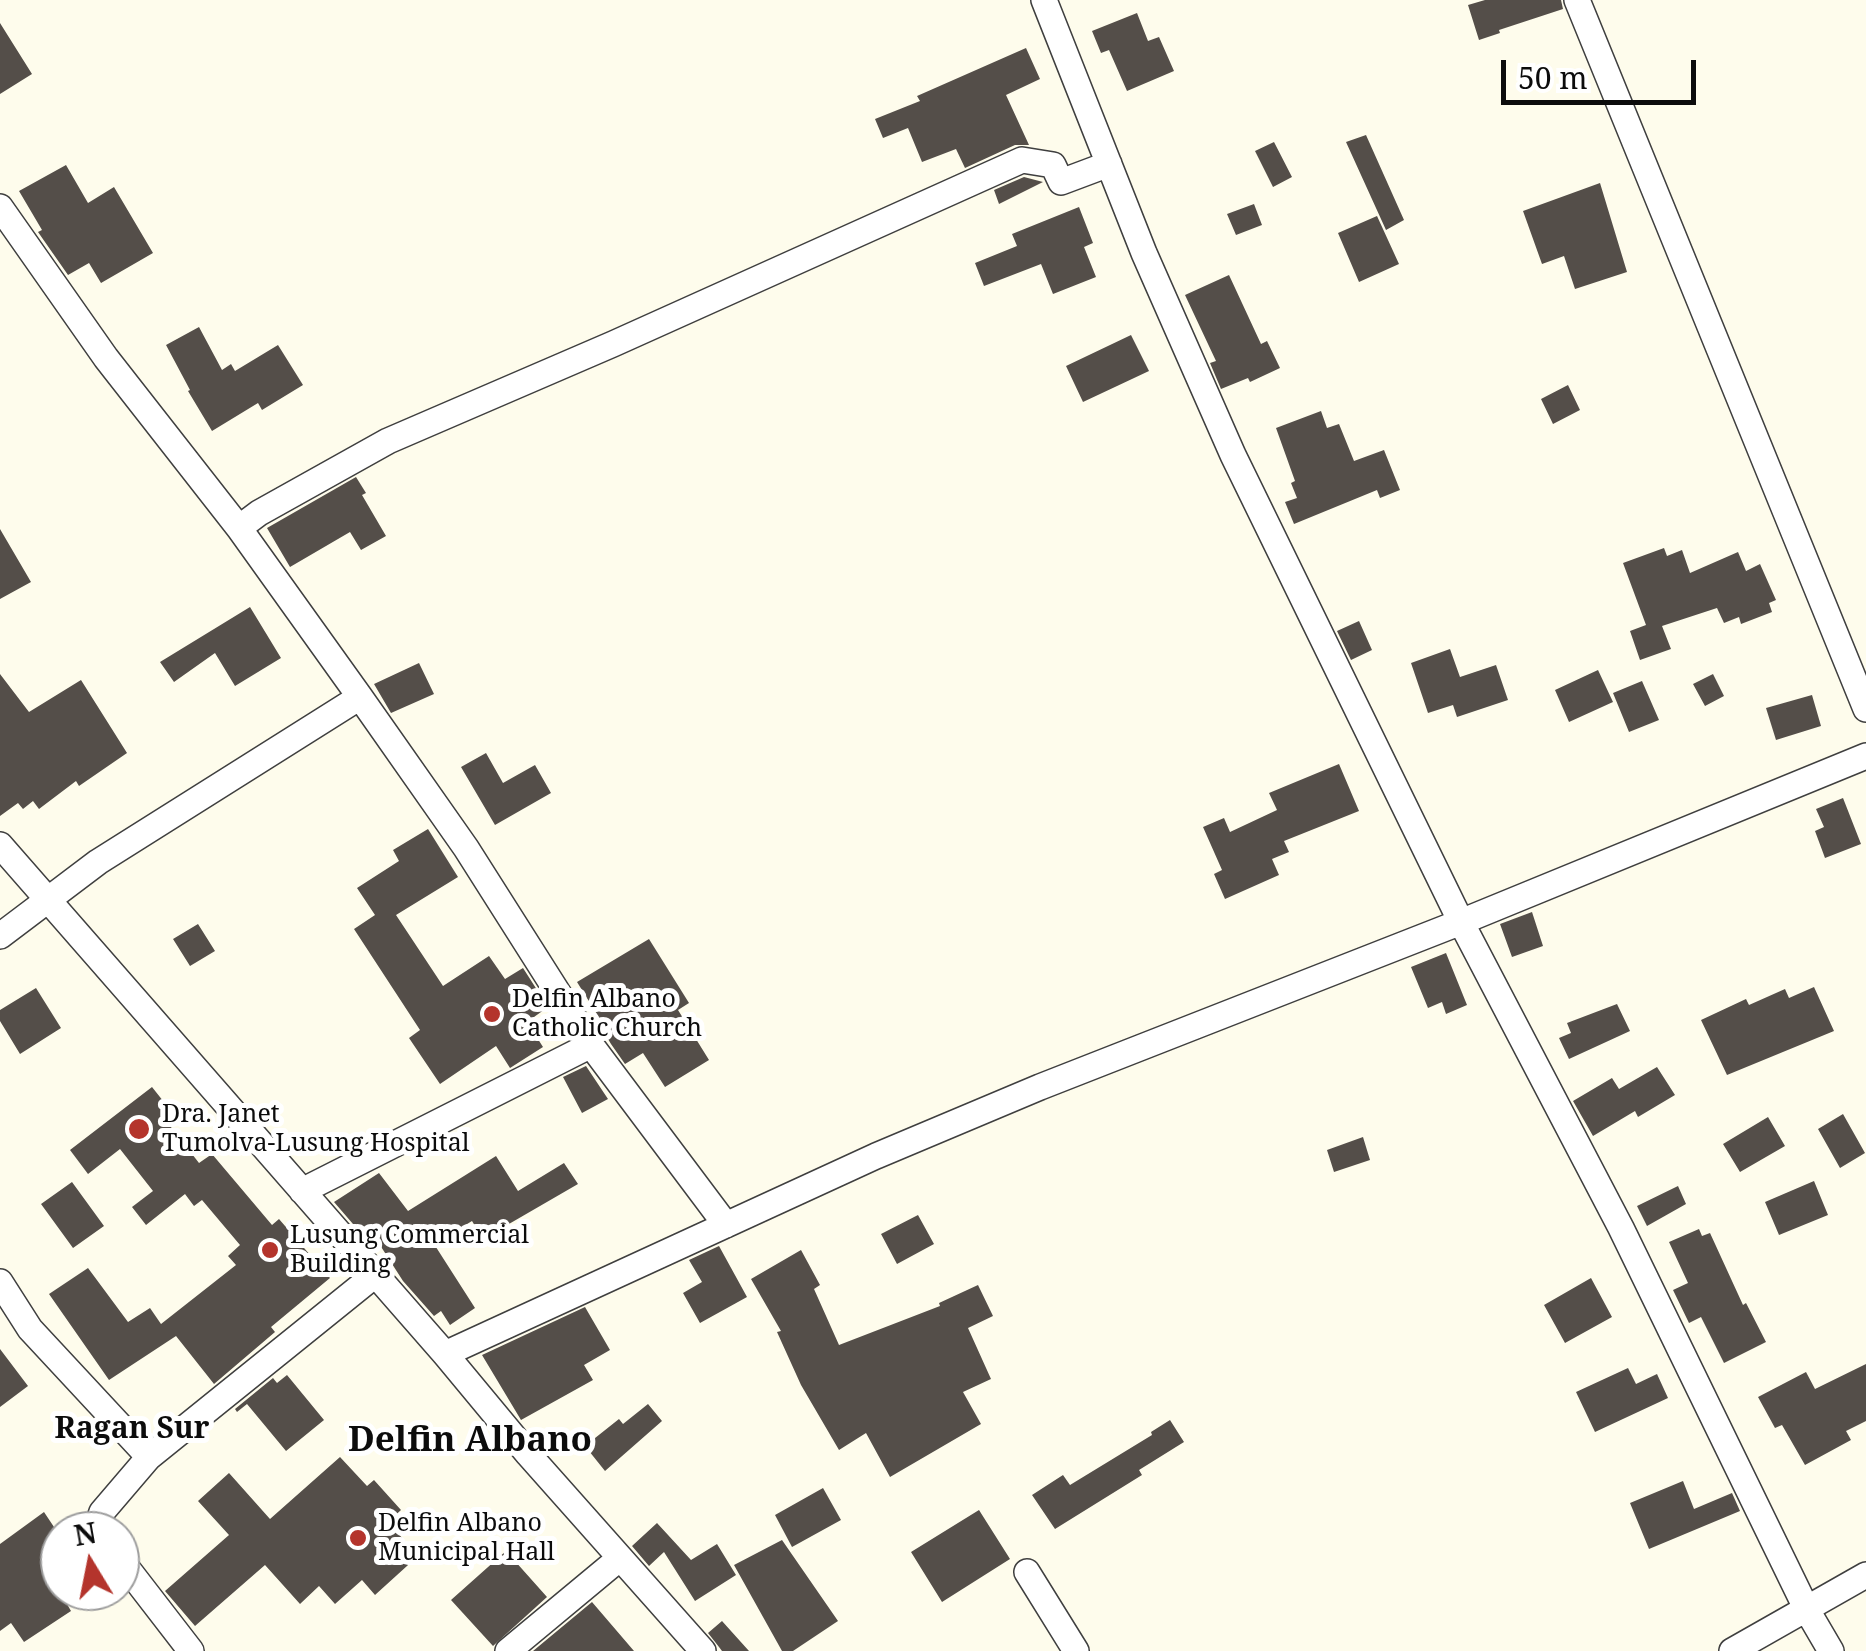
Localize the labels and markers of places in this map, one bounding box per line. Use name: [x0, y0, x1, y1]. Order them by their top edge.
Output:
place label: Delfin Albano Catholic Church: [512, 985, 702, 1044]
marker: Delfin Albano Catholic Church: [481, 1003, 503, 1025]
place label: Dra. Janet Tumolva-Lusung Hospital: [162, 1100, 469, 1159]
marker: Dra. Janet Tumolva-Lusung Hospital: [126, 1116, 152, 1142]
place label: Lusung Commercial Building: [290, 1221, 529, 1280]
marker: Lusung Commercial Building: [259, 1239, 281, 1261]
place label: Delfin Albano Municipal Hall: [378, 1509, 555, 1568]
marker: Delfin Albano Municipal Hall: [347, 1527, 369, 1549]

